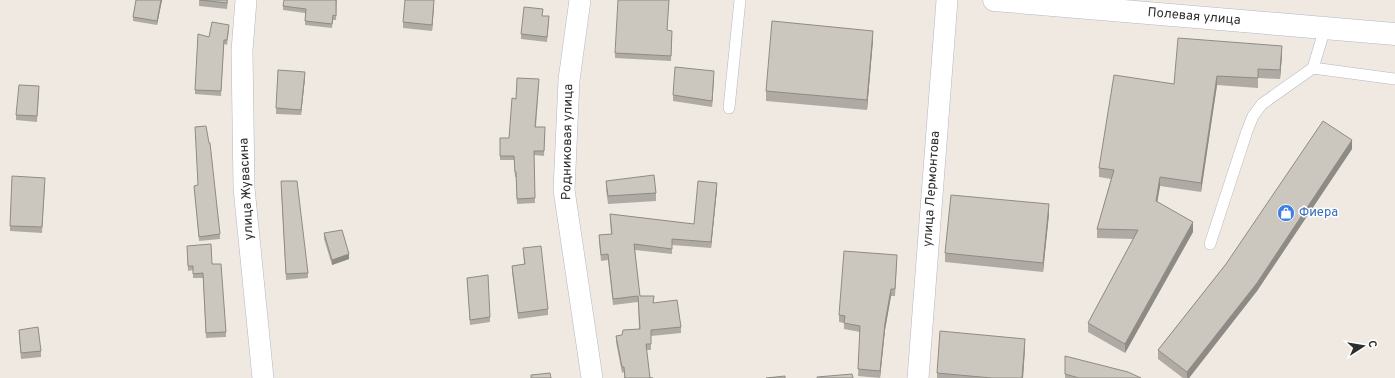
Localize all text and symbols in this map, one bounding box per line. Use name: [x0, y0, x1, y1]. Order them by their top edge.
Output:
street label: Полевая улица: [1147, 5, 1241, 29]
street label: Родниковая улица: [559, 84, 577, 200]
street label: улица Лермонтова: [920, 130, 944, 248]
street label: улица Жувасина: [236, 138, 258, 240]
shop icon: Фиера: [1276, 203, 1296, 223]
place label: Фиера: [1299, 205, 1338, 221]
north arrow: [1343, 326, 1383, 366]
text: С: [1364, 339, 1379, 349]

